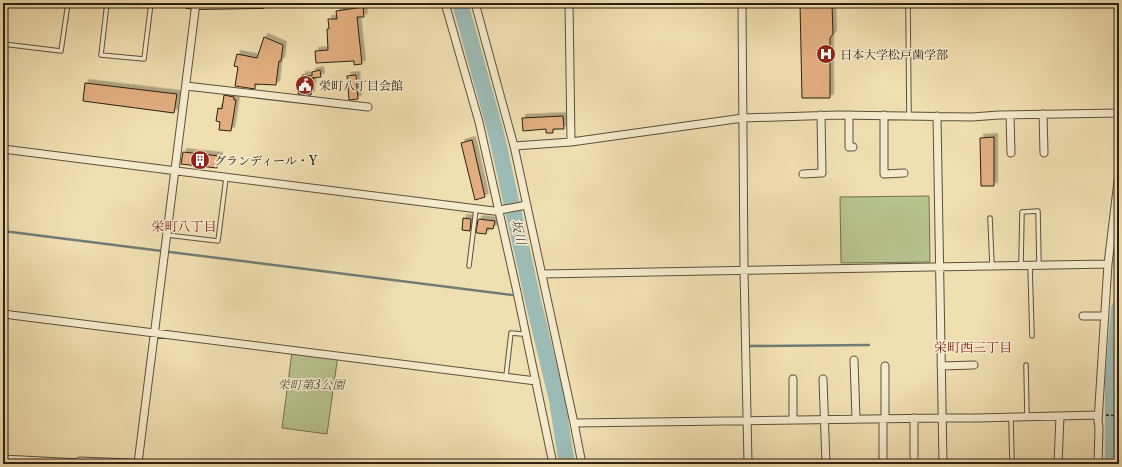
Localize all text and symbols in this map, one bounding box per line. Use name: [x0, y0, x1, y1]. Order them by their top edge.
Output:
hospital icon: 日本大学松戸歯学部: [815, 43, 837, 65]
place label: 日本大学松戸歯学部: [840, 47, 948, 62]
public building icon: 栄町八丁目会館: [294, 74, 316, 96]
place label: 栄町八丁目会館: [319, 78, 403, 93]
building icon: グランディール・Y: [189, 149, 211, 171]
place label: グランディール・Y: [214, 153, 318, 168]
district label: 栄町八丁目: [151, 218, 217, 234]
water label: 坂川: [508, 218, 530, 248]
district label: 栄町西三丁目: [934, 339, 1012, 355]
park label: 栄町第3公園: [278, 377, 346, 392]

